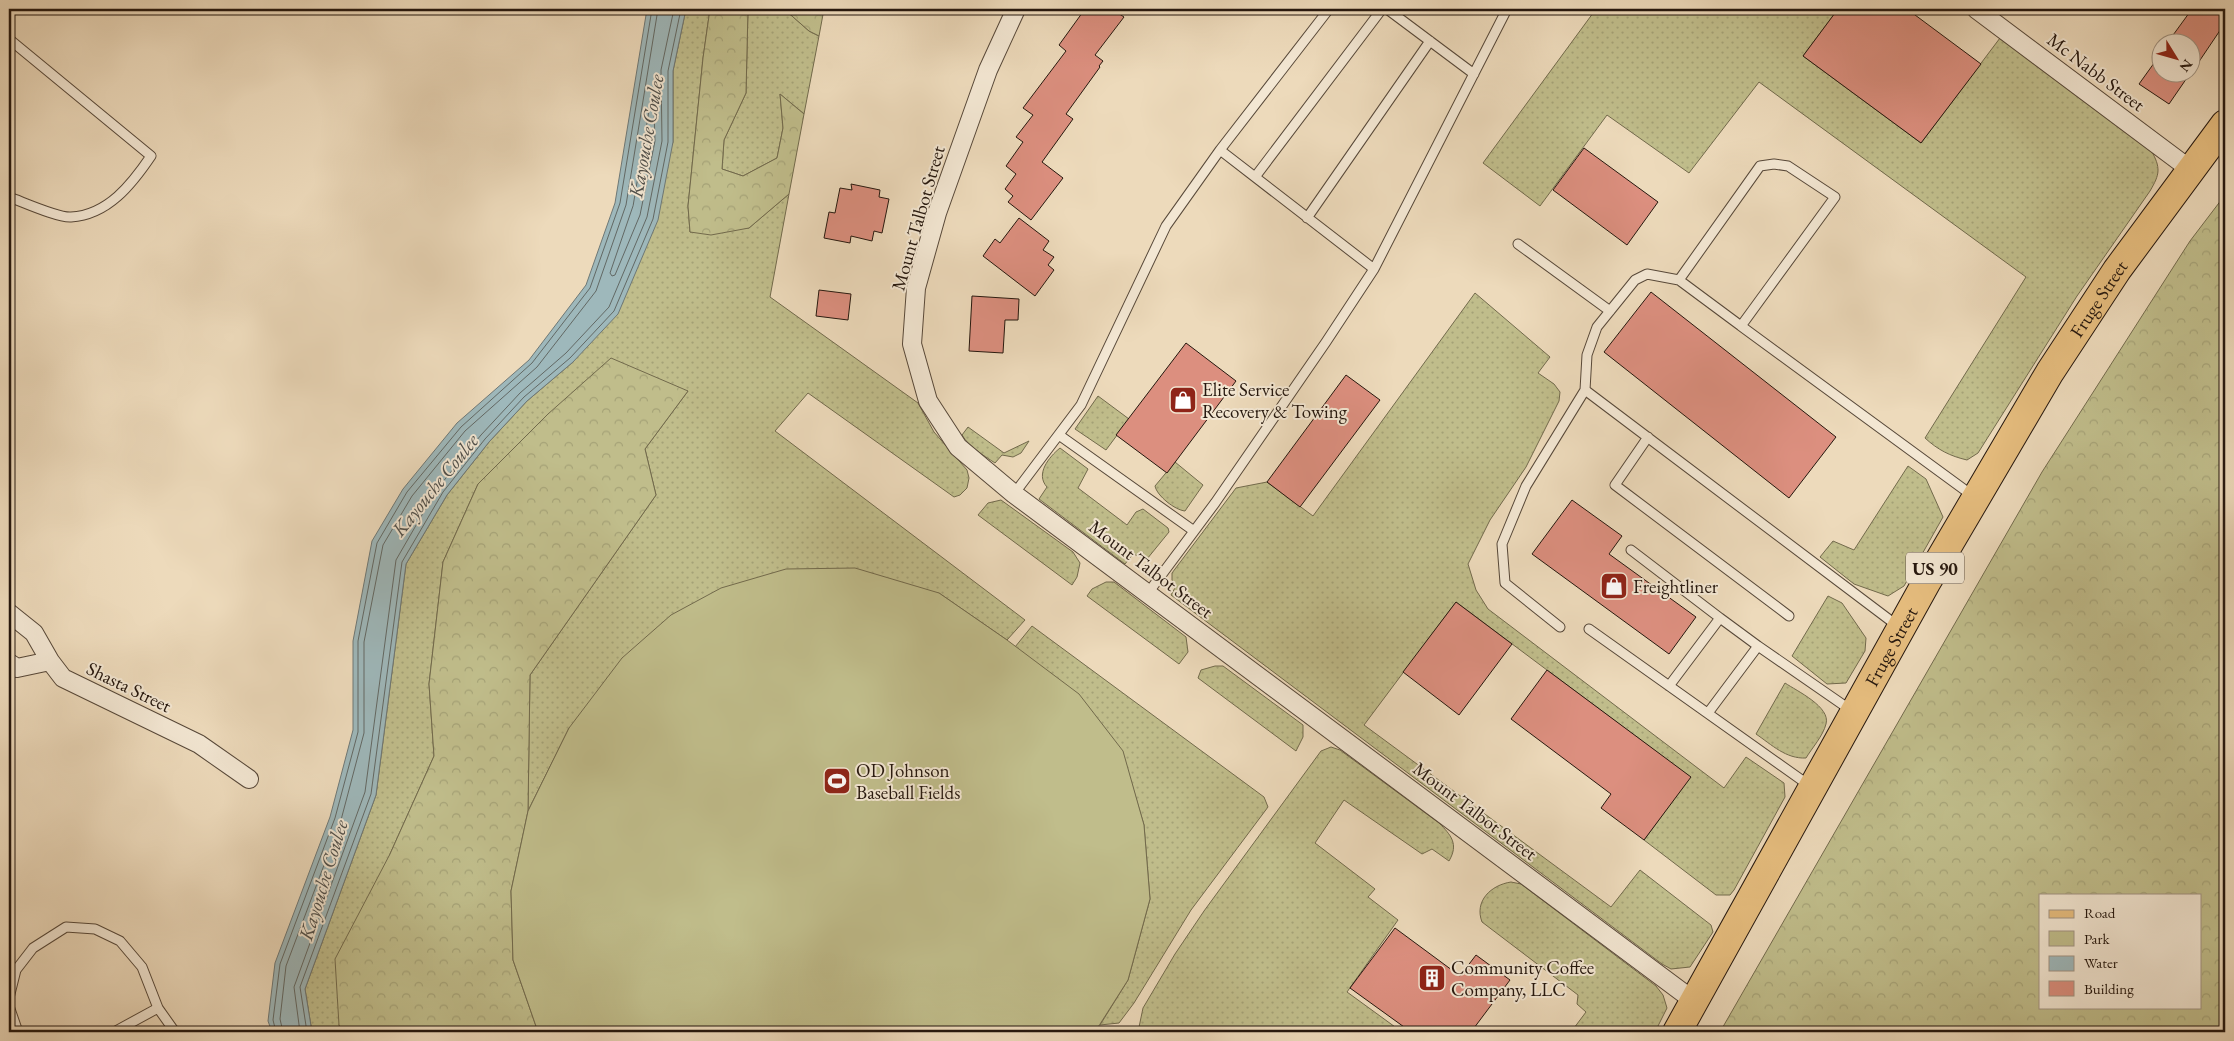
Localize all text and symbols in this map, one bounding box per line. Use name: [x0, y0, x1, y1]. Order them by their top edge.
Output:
street label: Mc Nabb Street: [2042, 27, 2150, 117]
north arrow: [2152, 32, 2202, 82]
text: N: [2175, 56, 2197, 76]
water label: Kayouche Coulee: [622, 72, 670, 201]
street label: Mount Talbot Street: [885, 143, 951, 293]
street label: Fruge Street: [2064, 255, 2133, 342]
place label: Elite Service Recovery & Towing: [1202, 377, 1348, 424]
shop icon: Elite Service Recovery & Towing: [1168, 385, 1198, 415]
water label: Kayouche Coulee: [385, 428, 484, 542]
street label: Mount Talbot Street: [1084, 514, 1218, 624]
road number: US 90: [1906, 552, 1964, 584]
shop icon: Freightliner: [1599, 571, 1629, 601]
place label: Freightliner: [1633, 574, 1719, 599]
street label: Fruge Street: [1859, 602, 1923, 691]
street label: Shasta Street: [82, 656, 176, 718]
street label: Mount Talbot Street: [1408, 756, 1542, 866]
place label: OD Johnson Baseball Fields: [856, 758, 960, 805]
sports icon: OD Johnson Baseball Fields: [822, 766, 852, 796]
water label: Kayouche Coulee: [292, 816, 354, 944]
legend: [2039, 894, 2202, 1008]
text: Road: [2084, 903, 2116, 922]
text: Park: [2084, 929, 2111, 948]
text: Water: [2084, 953, 2118, 972]
place label: Community Coffee Company, LLC: [1451, 955, 1594, 1002]
building icon: Community Coffee Company, LLC: [1417, 963, 1447, 993]
text: Building: [2084, 979, 2134, 998]

